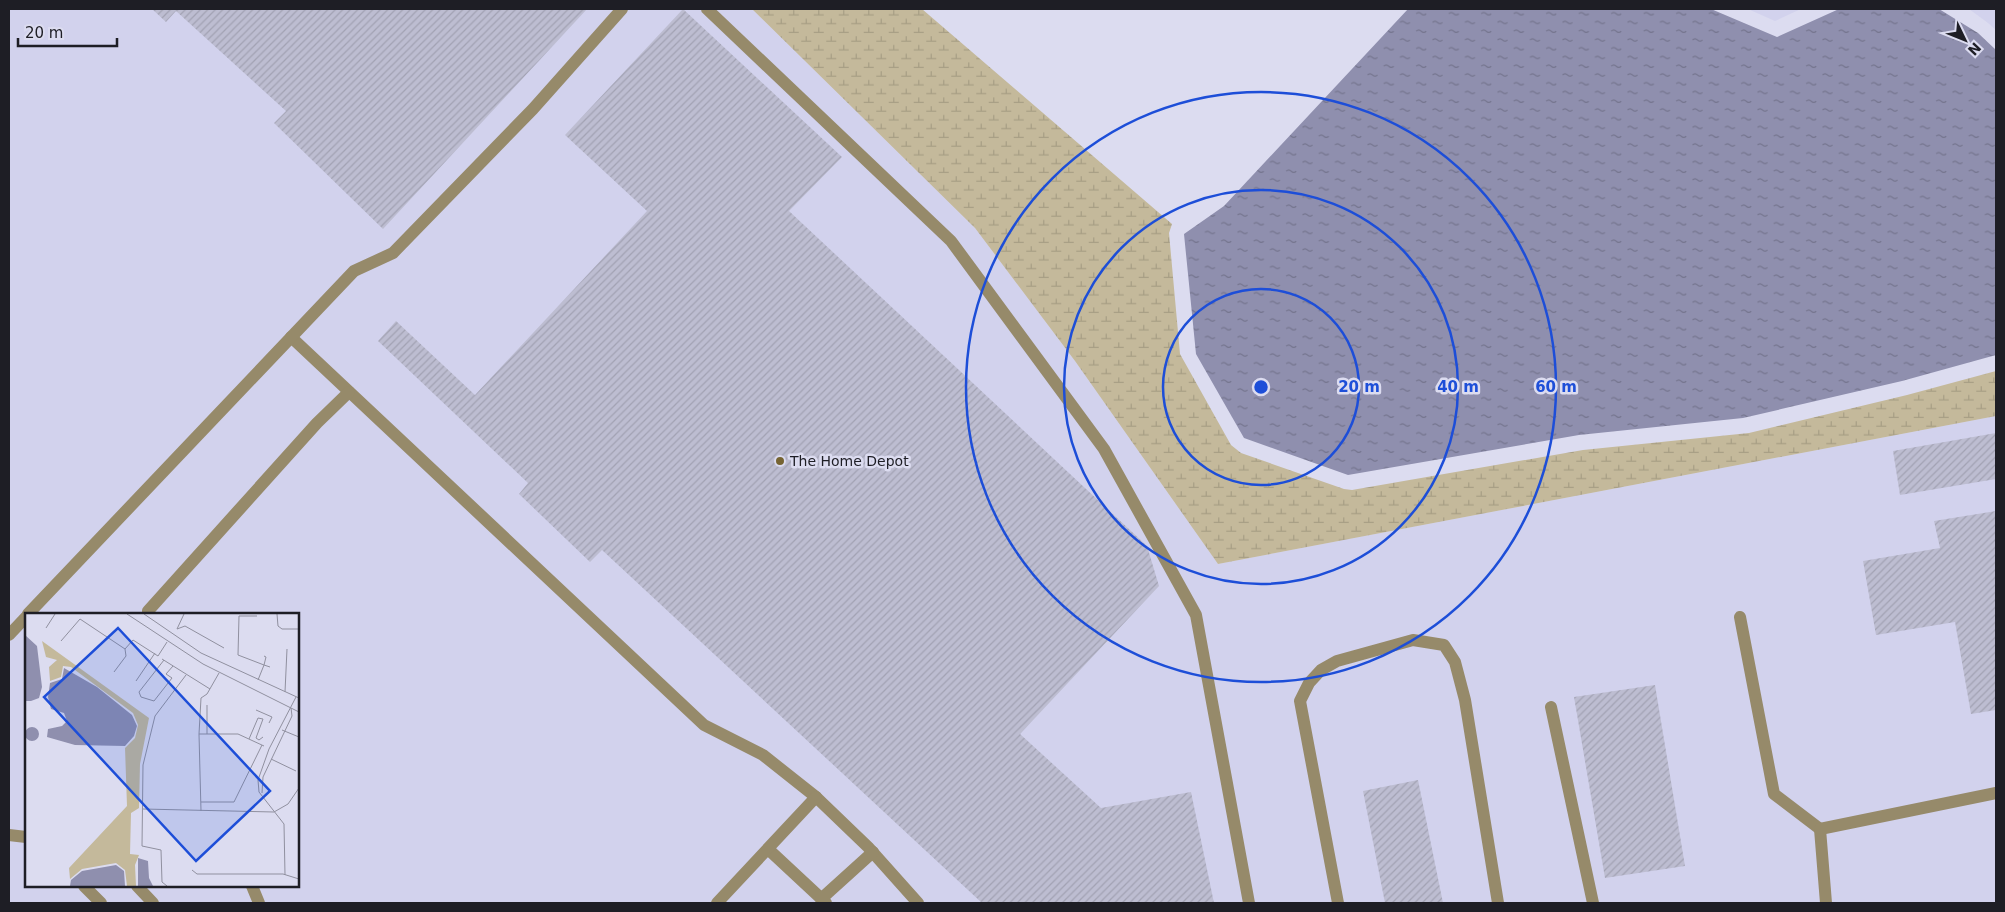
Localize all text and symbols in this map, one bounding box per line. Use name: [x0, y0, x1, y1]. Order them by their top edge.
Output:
scale bar: [18, 15, 116, 47]
north arrow: [1940, 15, 1990, 65]
text: 20 m: [25, 24, 63, 42]
text: N: [1965, 39, 1984, 59]
centre of rings: [1252, 378, 1270, 396]
text: 20 m: [1338, 378, 1380, 396]
text: 40 m: [1437, 378, 1479, 396]
text: 60 m: [1535, 378, 1577, 396]
place label: The Home Depot: [789, 453, 909, 469]
marker: The Home Depot: [774, 455, 786, 467]
inset map: [25, 613, 299, 887]

